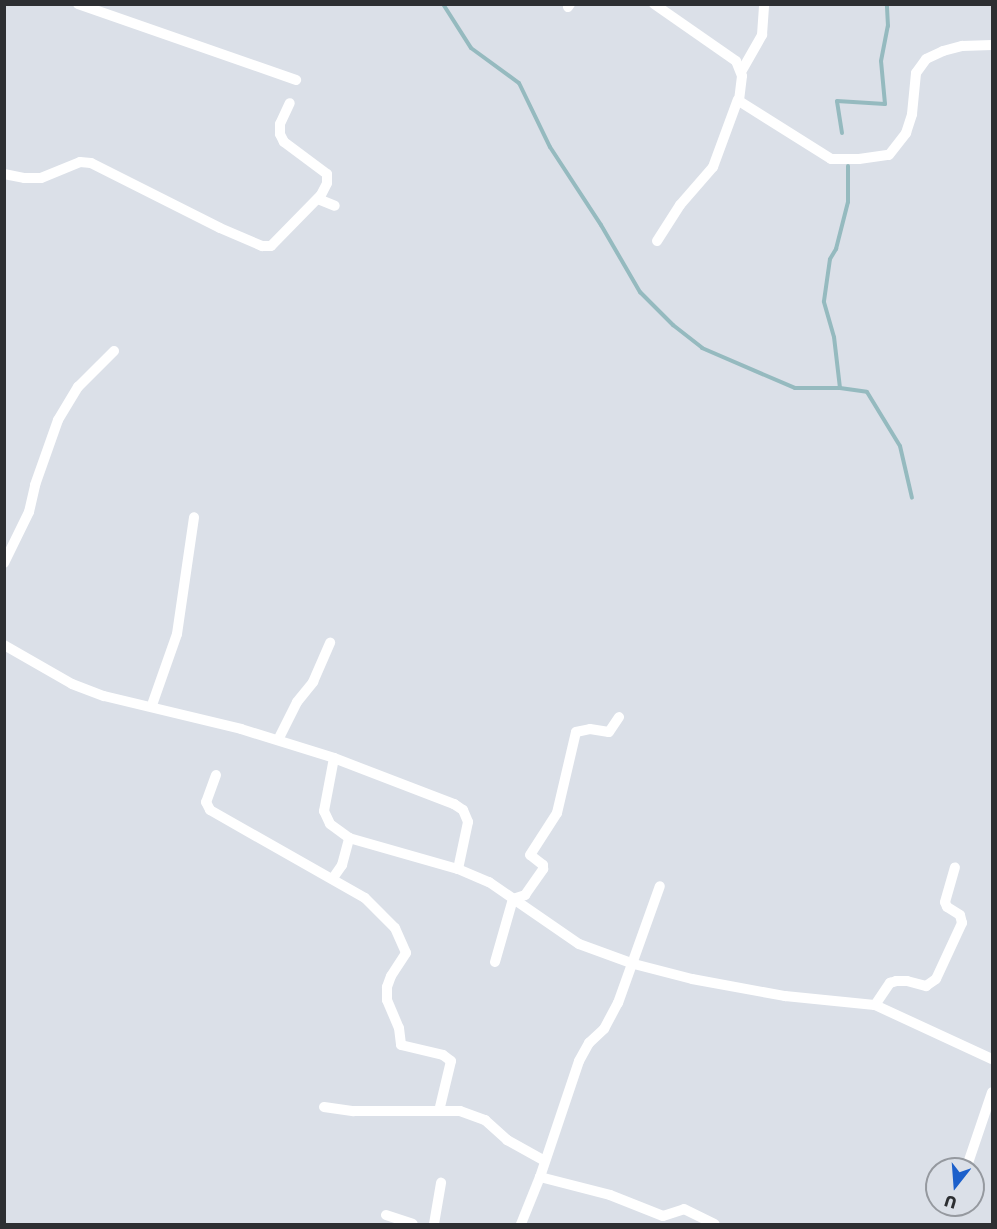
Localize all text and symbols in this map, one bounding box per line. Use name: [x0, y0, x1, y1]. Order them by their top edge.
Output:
north arrow: [925, 1157, 985, 1217]
text: U: [942, 1191, 959, 1214]

